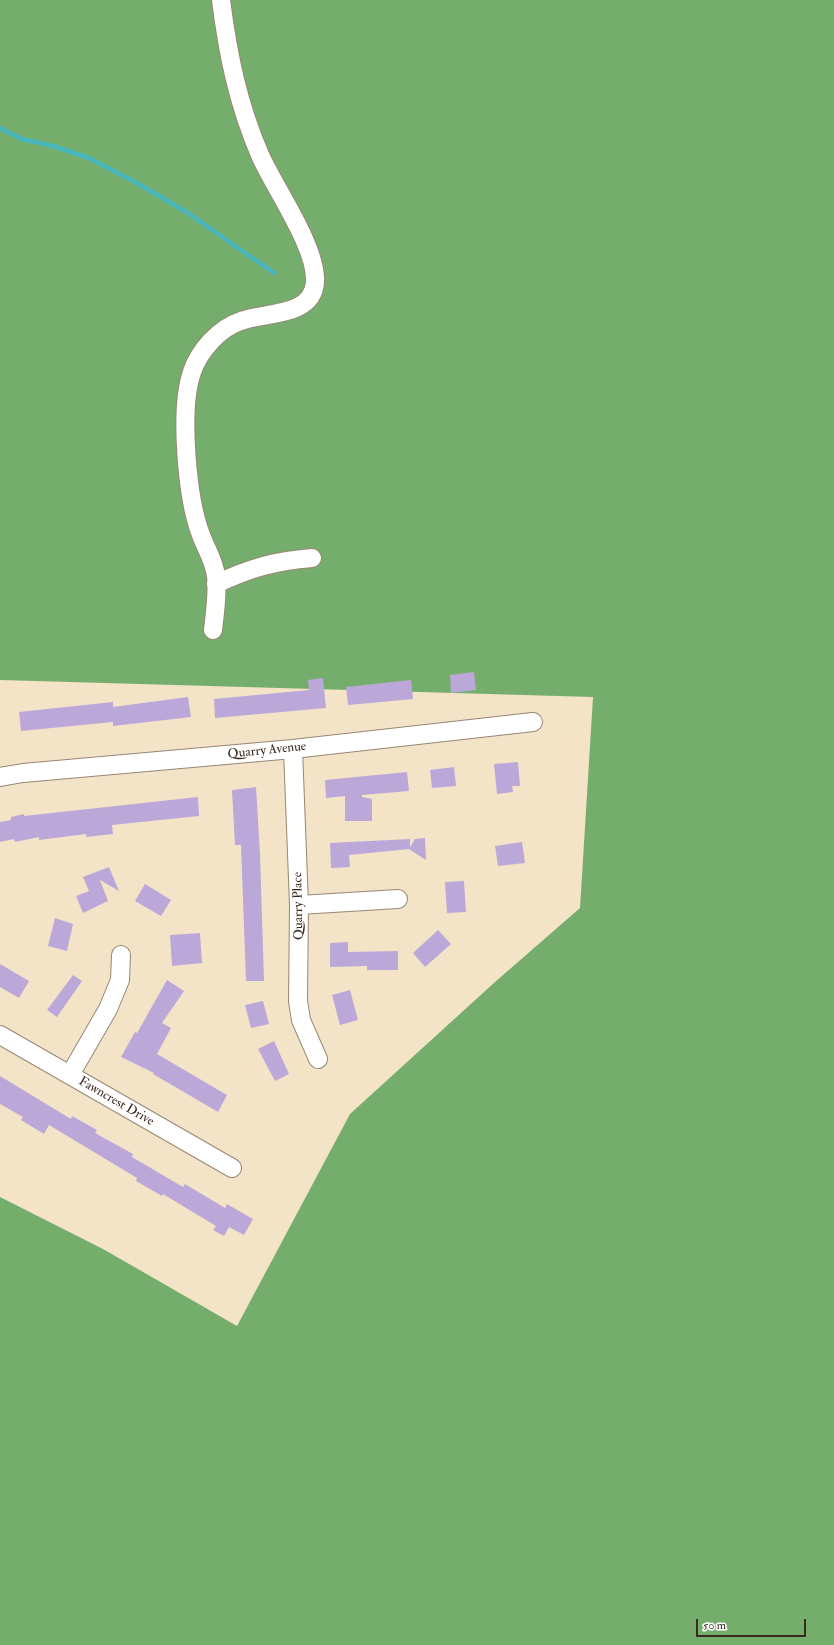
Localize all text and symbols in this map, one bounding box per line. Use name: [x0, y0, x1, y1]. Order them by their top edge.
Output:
street label: Quarry Avenue: [227, 739, 307, 763]
street label: Quarry Place: [291, 872, 307, 940]
street label: Fawncrest Drive: [76, 1074, 156, 1130]
scale bar: [698, 1611, 808, 1637]
text: 50 m: [703, 1618, 726, 1633]

